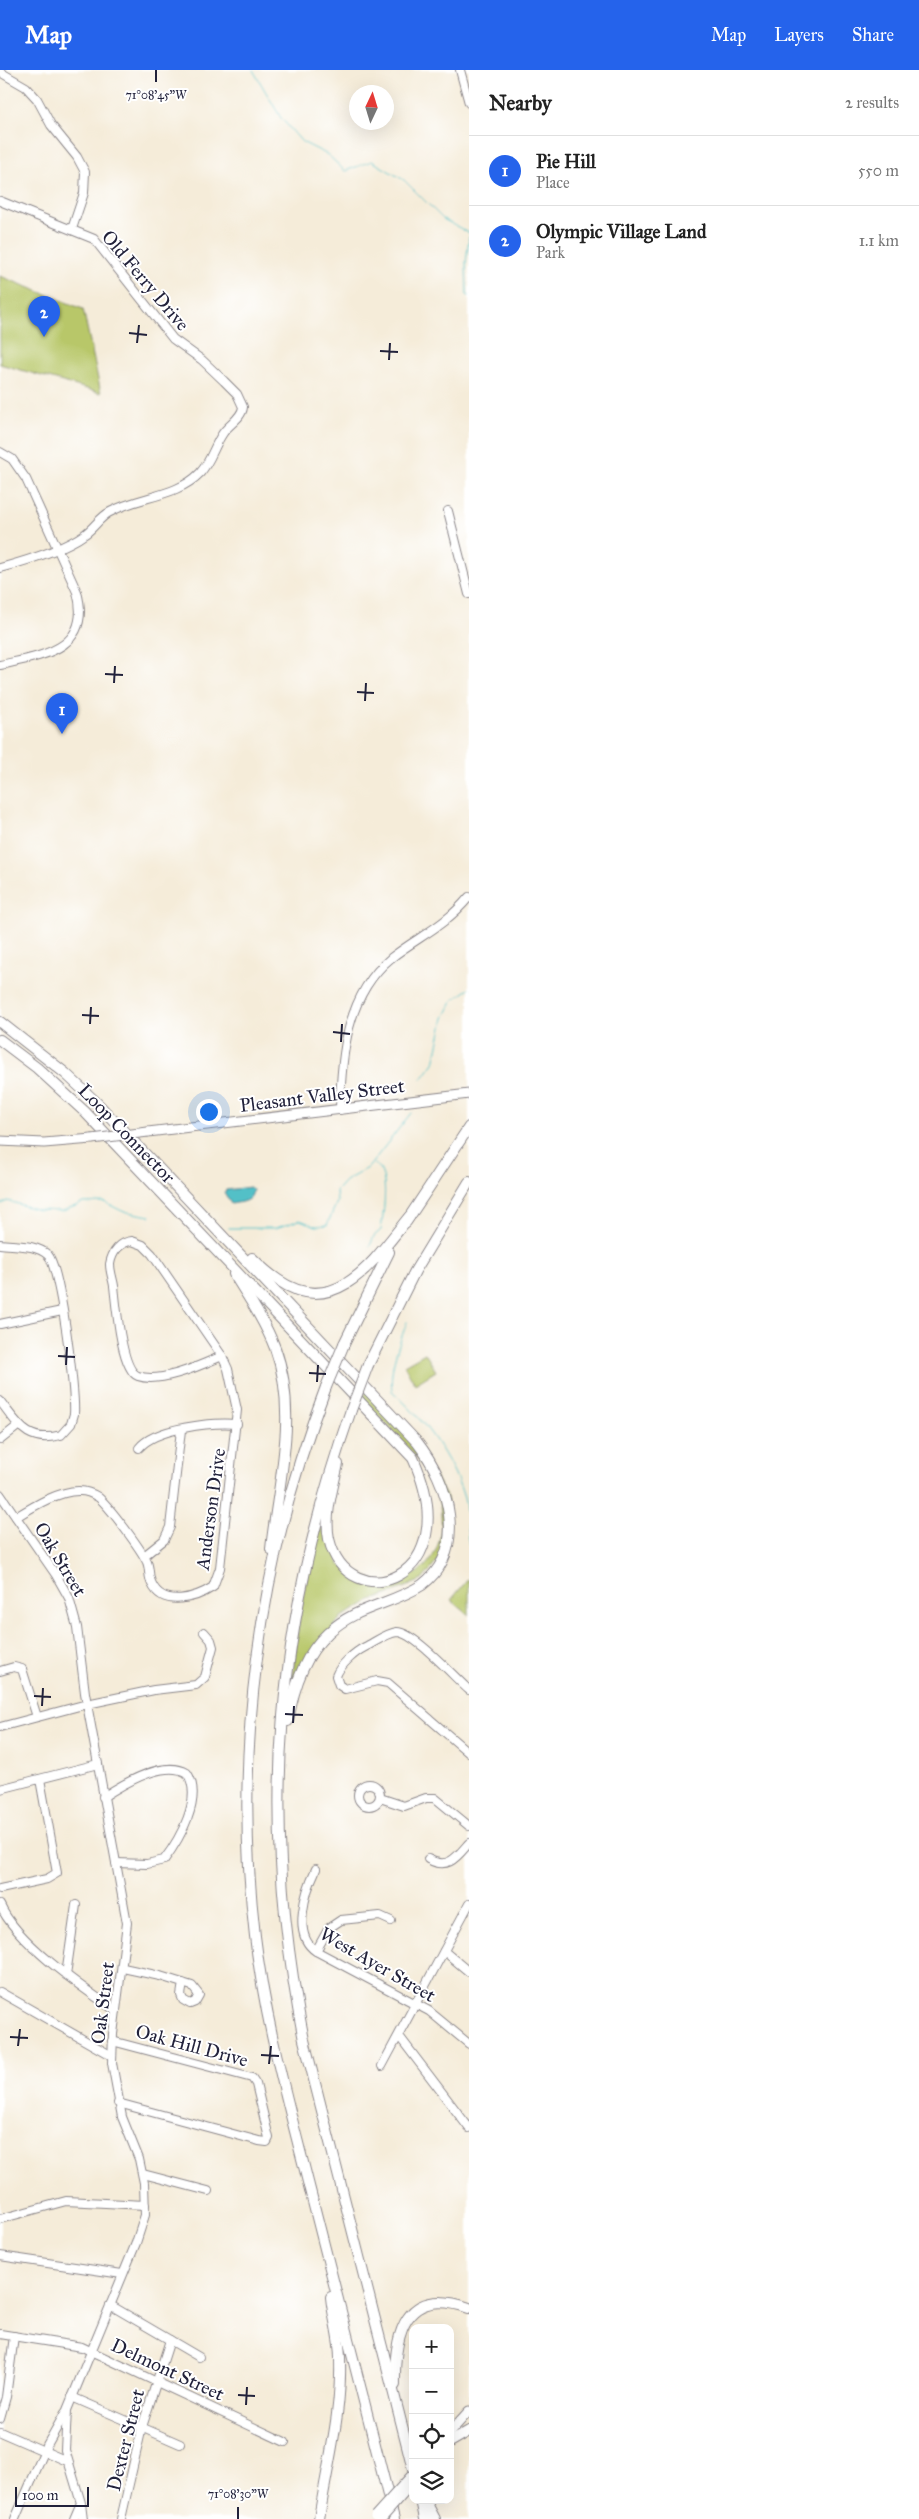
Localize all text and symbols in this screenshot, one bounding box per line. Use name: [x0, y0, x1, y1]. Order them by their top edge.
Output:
text: Map: [25, 20, 72, 50]
text: Map: [711, 24, 746, 46]
text: Layers: [774, 24, 824, 46]
text: Share: [852, 24, 894, 46]
north arrow: [349, 85, 394, 130]
text: 71°08'45"W: [125, 88, 187, 102]
text: Nearby: [489, 90, 552, 116]
text: 2 results: [845, 93, 899, 112]
text: Pie Hill: [536, 150, 596, 173]
text: 1: [502, 161, 508, 180]
text: 550 m: [858, 161, 899, 180]
text: Place: [536, 173, 570, 192]
text: Olympic Village Land: [536, 220, 706, 243]
street label: Old Ferry Drive: [97, 225, 194, 335]
text: 2: [501, 231, 509, 250]
text: 1.1 km: [859, 231, 899, 250]
text: Park: [536, 243, 565, 262]
pin: 2: [28, 296, 60, 337]
pin: 1: [46, 693, 78, 734]
street label: Pleasant Valley Street: [238, 1074, 406, 1117]
street label: Loop Connector: [73, 1079, 181, 1189]
your location: [196, 1099, 222, 1125]
street label: Anderson Drive: [190, 1447, 230, 1572]
street label: Oak Street: [29, 1518, 92, 1601]
street label: West Ayer Street: [316, 1922, 440, 2007]
street label: Oak Street: [86, 1960, 119, 2045]
street label: Oak Hill Drive: [133, 2019, 251, 2072]
map controls: [409, 2324, 454, 2504]
button: +: [409, 2324, 454, 2369]
street label: Delmont Street: [108, 2333, 228, 2406]
button: −: [409, 2369, 454, 2414]
street label: Dexter Street: [102, 2386, 149, 2494]
button: locate: [409, 2414, 454, 2459]
button: layers: [409, 2459, 454, 2504]
scale bar: [15, 2484, 89, 2507]
text: 100 m: [22, 2487, 59, 2504]
text: 71°08'30"W: [208, 2487, 269, 2501]

